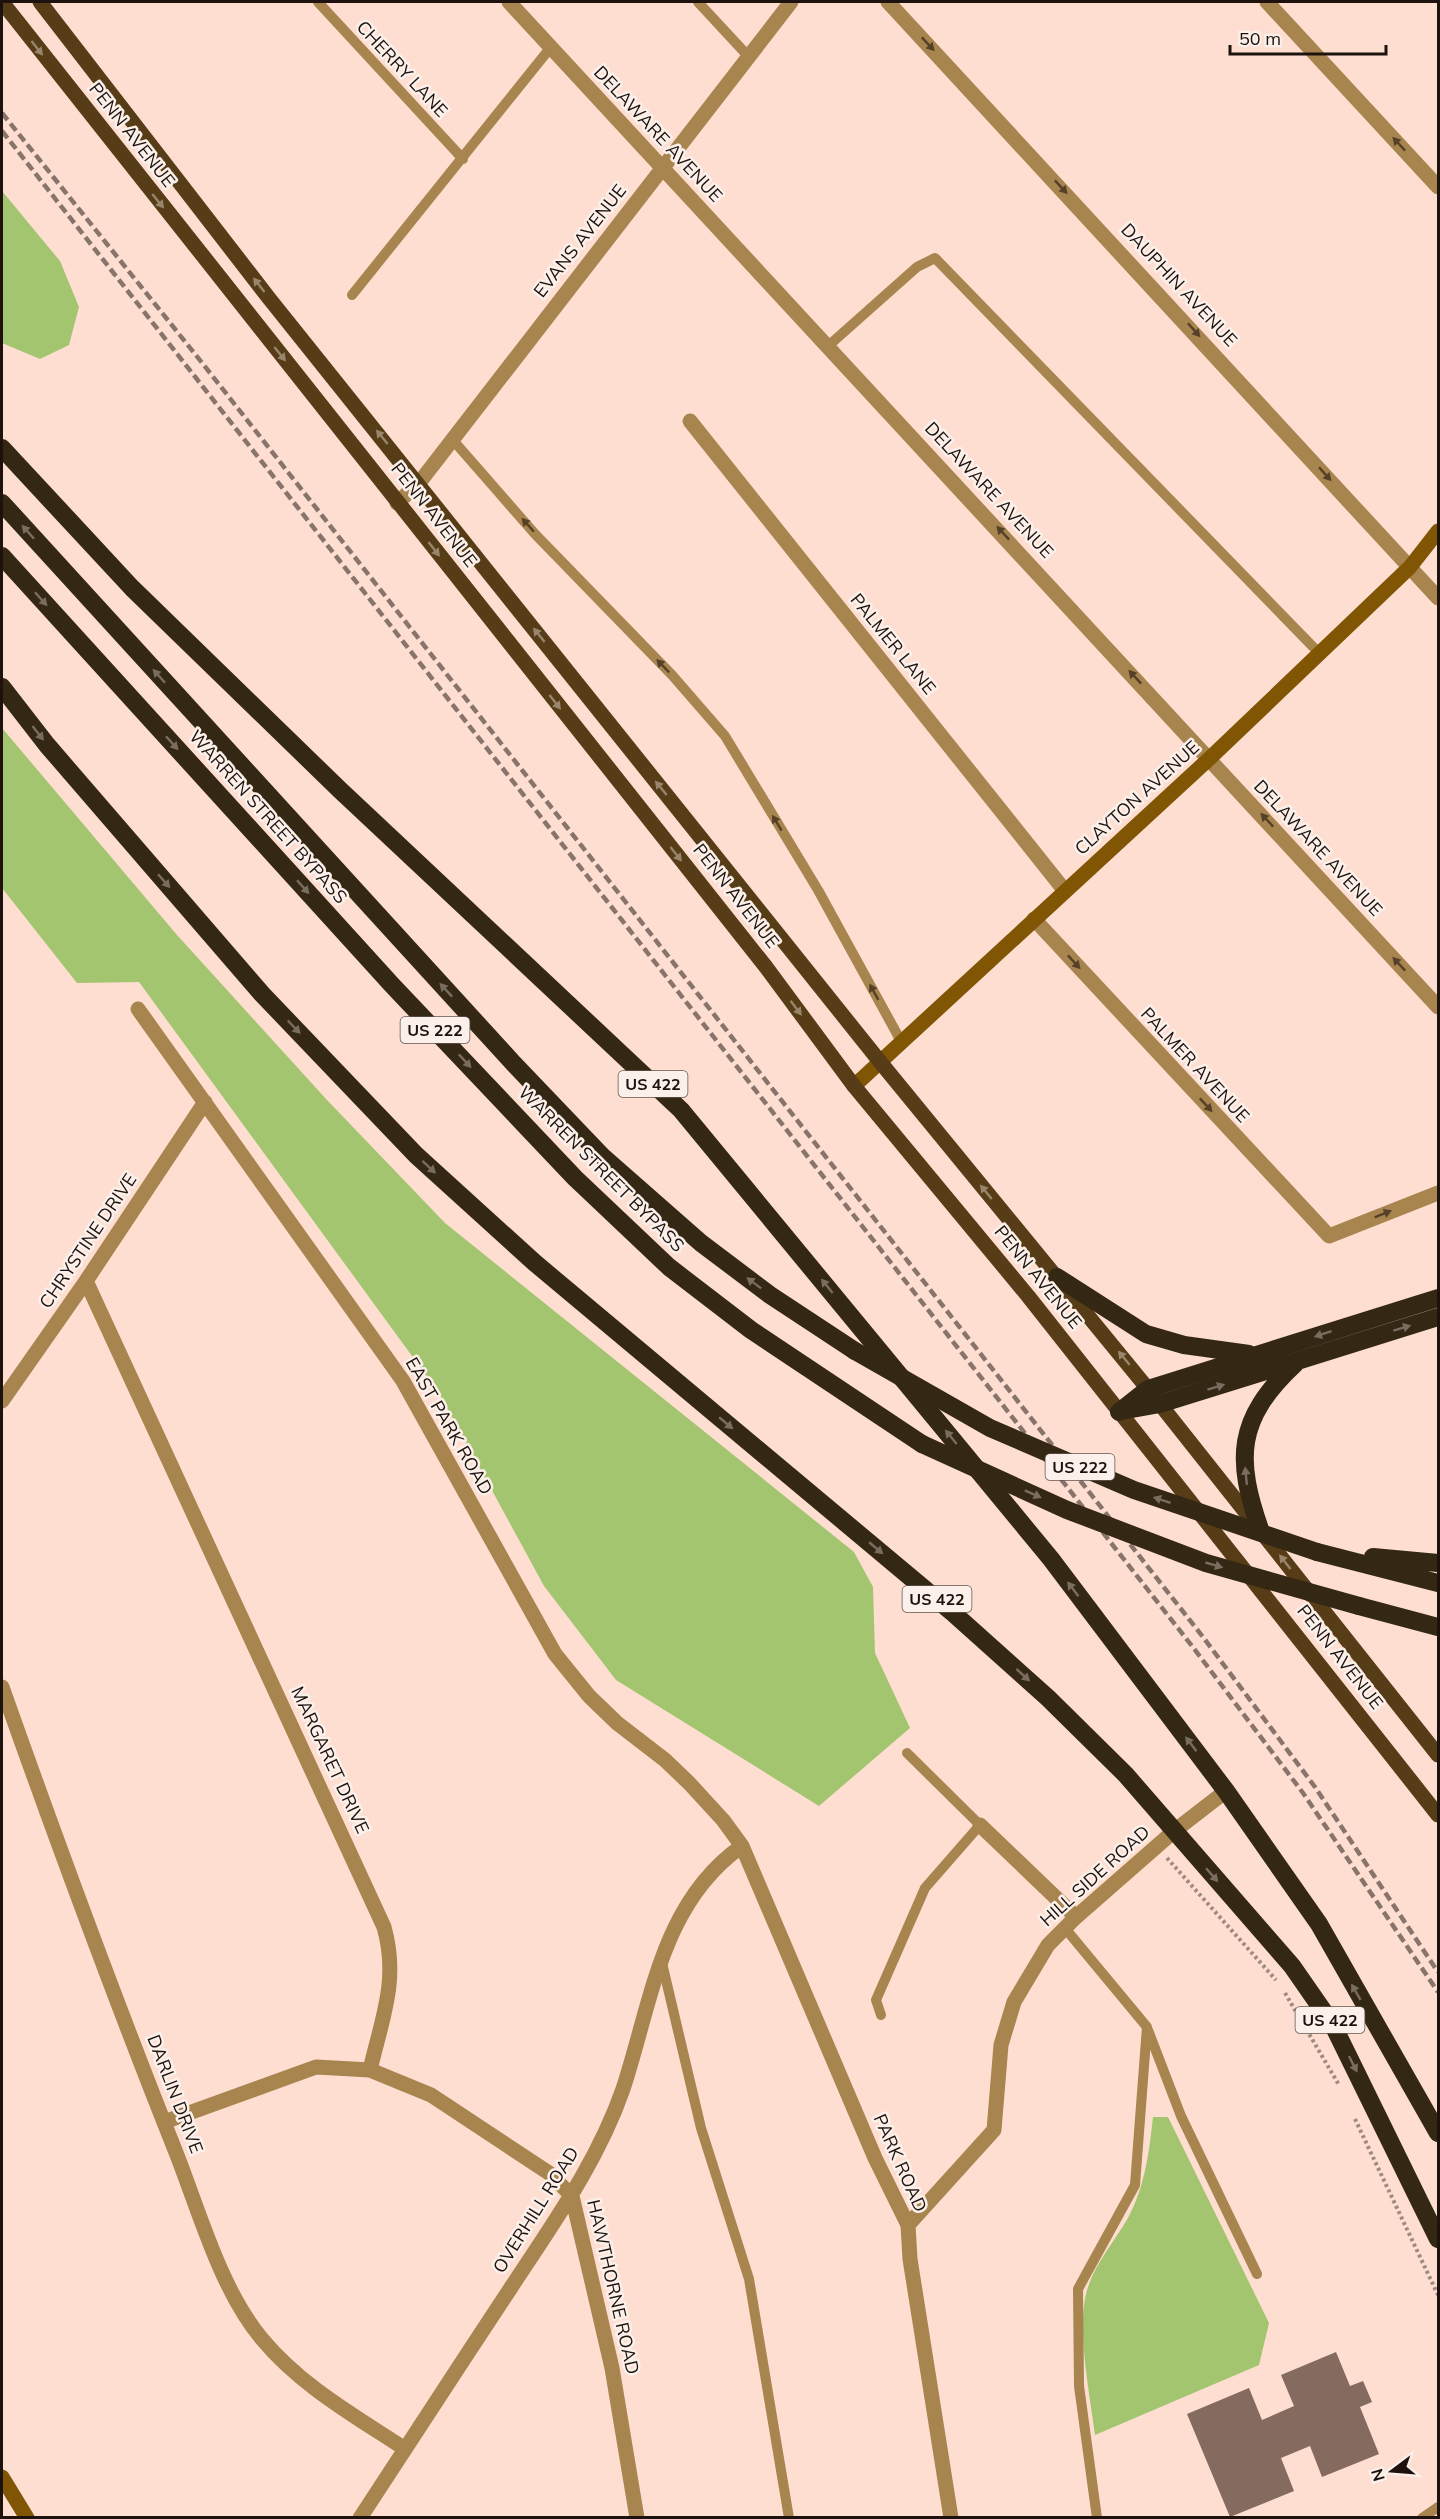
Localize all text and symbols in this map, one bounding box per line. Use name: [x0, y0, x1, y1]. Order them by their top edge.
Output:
street label: CHERRY LANE: [352, 16, 453, 122]
scale bar: [1230, 18, 1386, 56]
text: 50 m: [1239, 27, 1281, 50]
one-way arrow: [921, 37, 935, 52]
one-way arrow: [31, 41, 43, 56]
street label: DELAWARE AVENUE: [589, 61, 728, 207]
street label: PENN AVENUE: [84, 78, 180, 192]
one-way arrow: [1392, 137, 1406, 152]
one-way arrow: [1054, 179, 1067, 194]
street label: EVANS AVENUE: [528, 180, 631, 302]
one-way arrow: [152, 194, 164, 209]
street label: DAUPHIN AVENUE: [1116, 218, 1242, 351]
one-way arrow: [254, 278, 266, 293]
one-way arrow: [1187, 322, 1200, 337]
one-way arrow: [273, 346, 285, 361]
street label: DELAWARE AVENUE: [920, 417, 1059, 563]
one-way arrow: [376, 430, 389, 445]
street label: PENN AVENUE: [386, 458, 482, 572]
one-way arrow: [1318, 466, 1331, 481]
one-way arrow: [522, 518, 535, 533]
one-way arrow: [21, 524, 35, 539]
one-way arrow: [996, 526, 1010, 541]
one-way arrow: [427, 541, 440, 557]
street label: PALMER LANE: [846, 589, 941, 699]
one-way arrow: [34, 591, 47, 606]
one-way arrow: [534, 628, 546, 643]
one-way arrow: [656, 658, 670, 673]
one-way arrow: [153, 669, 166, 684]
one-way arrow: [1129, 670, 1142, 685]
one-way arrow: [548, 694, 560, 709]
one-way arrow: [31, 725, 44, 741]
street label: WARREN STREET BYPASS: [184, 725, 352, 908]
one-way arrow: [165, 736, 179, 751]
street label: CLAYTON AVENUE: [1070, 736, 1204, 860]
street label: DELAWARE AVENUE: [1249, 775, 1388, 921]
one-way arrow: [654, 780, 667, 796]
one-way arrow: [1260, 813, 1274, 828]
one-way arrow: [772, 814, 782, 831]
street label: PENN AVENUE: [688, 839, 784, 953]
one-way arrow: [670, 847, 682, 862]
one-way arrow: [158, 873, 171, 889]
one-way arrow: [296, 880, 310, 894]
one-way arrow: [1067, 954, 1081, 969]
one-way arrow: [1393, 957, 1406, 972]
one-way arrow: [439, 983, 453, 998]
one-way arrow: [869, 983, 879, 1000]
one-way arrow: [790, 1000, 802, 1016]
street label: PALMER AVENUE: [1136, 1002, 1255, 1127]
road number: US 222: [400, 1017, 470, 1043]
one-way arrow: [286, 1020, 300, 1034]
one-way arrow: [457, 1054, 471, 1068]
road number: US 422: [618, 1071, 688, 1097]
street label: WARREN STREET BYPASS: [513, 1081, 689, 1257]
one-way arrow: [1199, 1097, 1212, 1112]
one-way arrow: [422, 1160, 437, 1174]
street label: CHRYSTINE DRIVE: [34, 1169, 141, 1313]
one-way arrow: [981, 1184, 993, 1199]
one-way arrow: [1374, 1209, 1392, 1219]
street label: PENN AVENUE: [990, 1220, 1087, 1333]
one-way arrow: [747, 1278, 762, 1290]
one-way arrow: [821, 1278, 834, 1294]
one-way arrow: [1393, 1323, 1411, 1333]
one-way arrow: [1314, 1330, 1332, 1340]
one-way arrow: [1117, 1350, 1130, 1366]
street label: EAST PARK ROAD: [401, 1353, 498, 1499]
one-way arrow: [1207, 1381, 1225, 1391]
one-way arrow: [718, 1416, 733, 1429]
one-way arrow: [944, 1429, 957, 1445]
road number: US 222: [1046, 1454, 1114, 1480]
one-way arrow: [1242, 1466, 1251, 1485]
one-way arrow: [1024, 1490, 1041, 1499]
one-way arrow: [1153, 1495, 1171, 1504]
one-way arrow: [868, 1541, 883, 1554]
one-way arrow: [1279, 1554, 1291, 1569]
one-way arrow: [1205, 1561, 1223, 1570]
one-way arrow: [1067, 1581, 1079, 1596]
road number: US 422: [902, 1586, 972, 1612]
street label: PENN AVENUE: [1292, 1600, 1388, 1714]
one-way arrow: [1016, 1668, 1031, 1682]
street label: MARGARET DRIVE: [286, 1683, 375, 1837]
one-way arrow: [1184, 1736, 1197, 1752]
street label: HILL SIDE ROAD: [1035, 1820, 1154, 1931]
one-way arrow: [1205, 1867, 1218, 1882]
one-way arrow: [1352, 1983, 1362, 2000]
road number: US 422: [1296, 2007, 1364, 2033]
street label: DARLIN DRIVE: [142, 2031, 209, 2156]
one-way arrow: [1348, 2056, 1358, 2073]
street label: PARK ROAD: [869, 2110, 932, 2215]
street label: OVERHILL ROAD: [487, 2142, 584, 2277]
street label: HAWTHORNE ROAD: [582, 2197, 645, 2377]
north arrow: [1362, 2441, 1422, 2501]
text: N: [1366, 2467, 1389, 2484]

